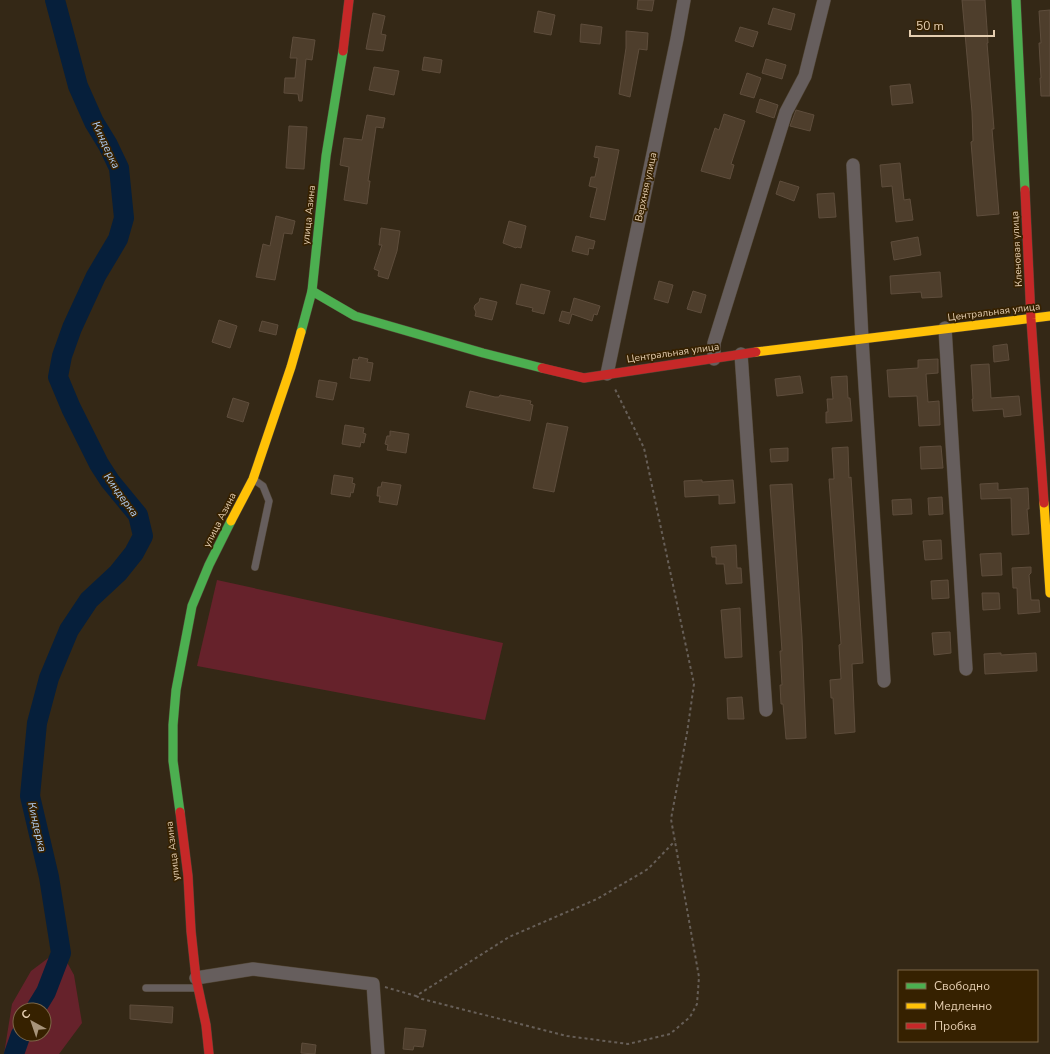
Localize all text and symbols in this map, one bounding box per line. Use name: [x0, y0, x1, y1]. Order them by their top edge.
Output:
scale bar: [910, 12, 994, 38]
text: 50 m: [916, 18, 944, 34]
water label: Киндерка: [88, 119, 124, 171]
street label: Верхняя улица: [632, 151, 660, 223]
street label: улица Азина: [299, 185, 319, 245]
street label: Кленовая улица: [1008, 211, 1026, 287]
street label: Центральная улица: [947, 299, 1041, 325]
street label: Центральная улица: [626, 340, 720, 366]
water label: Киндерка: [100, 470, 142, 520]
street label: улица Азина: [200, 490, 240, 550]
water label: Киндерка: [24, 801, 50, 853]
street label: улица Азина: [162, 820, 184, 882]
legend: [898, 970, 1038, 1042]
text: Свободно: [934, 978, 990, 994]
text: Медленно: [934, 998, 992, 1014]
north arrow: [12, 1002, 52, 1042]
text: С: [18, 1006, 34, 1023]
text: Пробка: [934, 1018, 977, 1034]

